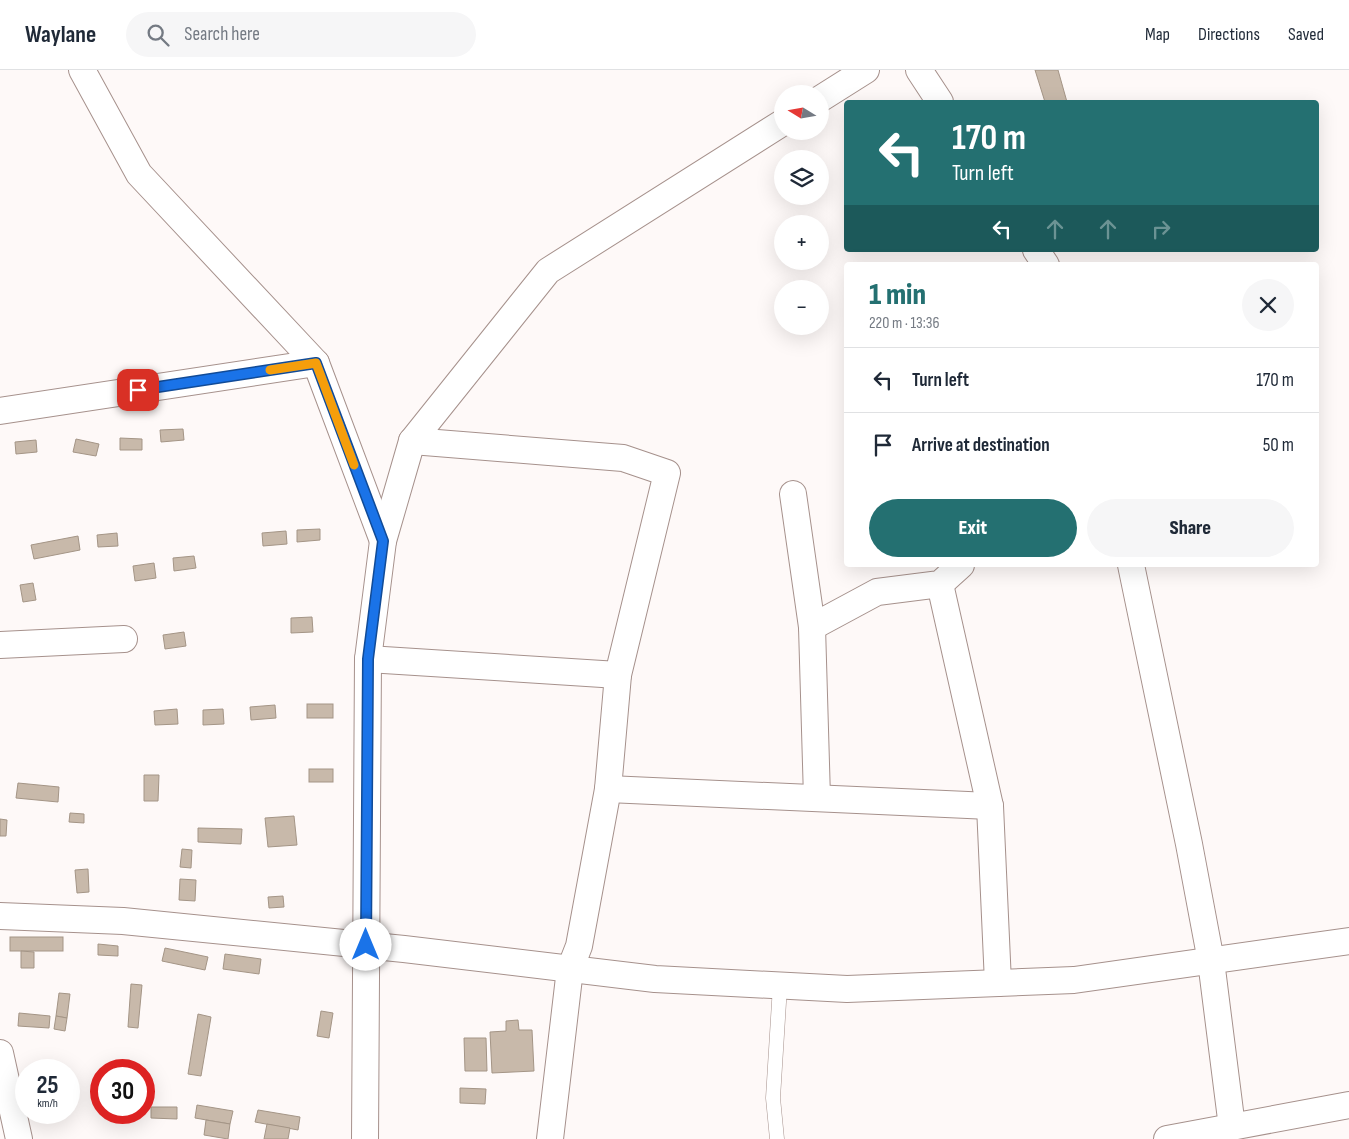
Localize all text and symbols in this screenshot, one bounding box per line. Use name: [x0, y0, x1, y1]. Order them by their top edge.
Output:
search box: [126, 12, 476, 57]
text: Waylane: [25, 20, 96, 49]
icon: search: [144, 21, 172, 49]
text: Search here: [184, 23, 260, 46]
text: Map: [1145, 24, 1170, 45]
text: Directions: [1198, 24, 1260, 45]
text: Saved: [1288, 24, 1324, 45]
north arrow: [774, 85, 829, 140]
map controls: [774, 85, 829, 335]
text: 170 m: [952, 117, 1026, 160]
icon: left: [869, 120, 934, 185]
button: layers: [774, 150, 829, 205]
text: Turn left: [952, 160, 1014, 187]
button: +: [774, 215, 829, 270]
icon: left: [988, 215, 1016, 243]
icon: ahead: [1041, 215, 1069, 243]
icon: ahead: [1094, 215, 1122, 243]
icon: right: [1147, 215, 1175, 243]
text: 1 min: [869, 277, 926, 313]
button: close: [1242, 279, 1294, 331]
button: −: [774, 280, 829, 335]
text: 220 m · 13:36: [869, 314, 939, 333]
icon: left: [869, 366, 897, 394]
pin: [117, 369, 159, 411]
text: Turn left: [912, 369, 969, 392]
text: 170 m: [1256, 369, 1294, 392]
icon: arrive: [124, 376, 152, 404]
icon: arrive: [869, 431, 897, 459]
text: Arrive at destination: [912, 434, 1050, 457]
text: 50 m: [1263, 434, 1294, 457]
button: Exit: [869, 499, 1077, 557]
button: Share: [1087, 499, 1294, 557]
position arrow: [339, 918, 391, 970]
speed limit sign: 30: [90, 1059, 155, 1124]
text: 25: [37, 1070, 58, 1101]
text: km/h: [37, 1096, 58, 1111]

